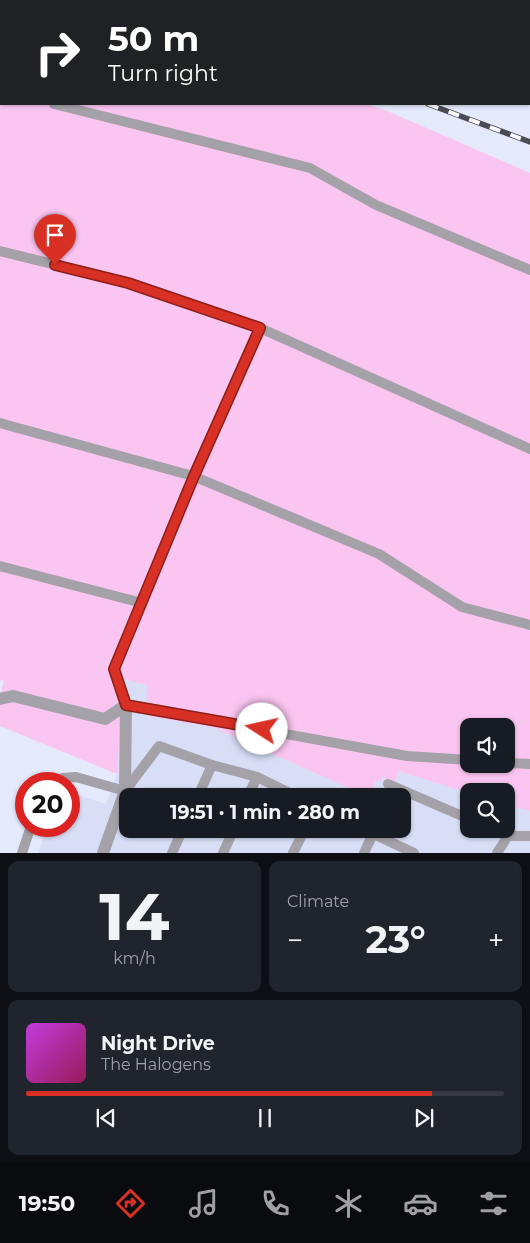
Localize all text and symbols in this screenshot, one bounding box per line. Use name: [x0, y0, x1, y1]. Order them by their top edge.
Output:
text: 50 m: [108, 17, 199, 60]
icon: right: [25, 20, 90, 85]
text: Turn right: [108, 60, 218, 87]
pin: [34, 214, 76, 265]
icon: arrive: [41, 221, 69, 249]
position arrow: [235, 702, 287, 754]
map controls: [460, 718, 515, 838]
button: sound: [460, 718, 515, 773]
speed limit sign: 20: [15, 772, 80, 837]
button: search: [460, 783, 515, 838]
text: 19:51 · 1 min · 280 m: [170, 801, 360, 824]
text: 14: [99, 877, 170, 956]
text: Climate: [287, 892, 349, 911]
text: 23°: [365, 916, 426, 963]
text: −: [287, 923, 303, 957]
text: +: [488, 923, 504, 957]
text: km/h: [113, 949, 156, 968]
text: Night Drive: [101, 1032, 215, 1055]
text: The Halogens: [101, 1055, 211, 1074]
icon: previous: [92, 1104, 120, 1132]
icon: pause: [251, 1104, 279, 1132]
icon: next: [410, 1104, 438, 1132]
icon: directions: [113, 1186, 148, 1221]
icon: music: [186, 1186, 221, 1221]
icon: phone: [258, 1186, 293, 1221]
icon: climate: [331, 1186, 366, 1221]
icon: car: [403, 1186, 438, 1221]
icon: filters: [476, 1186, 511, 1221]
text: 19:50: [19, 1190, 75, 1217]

